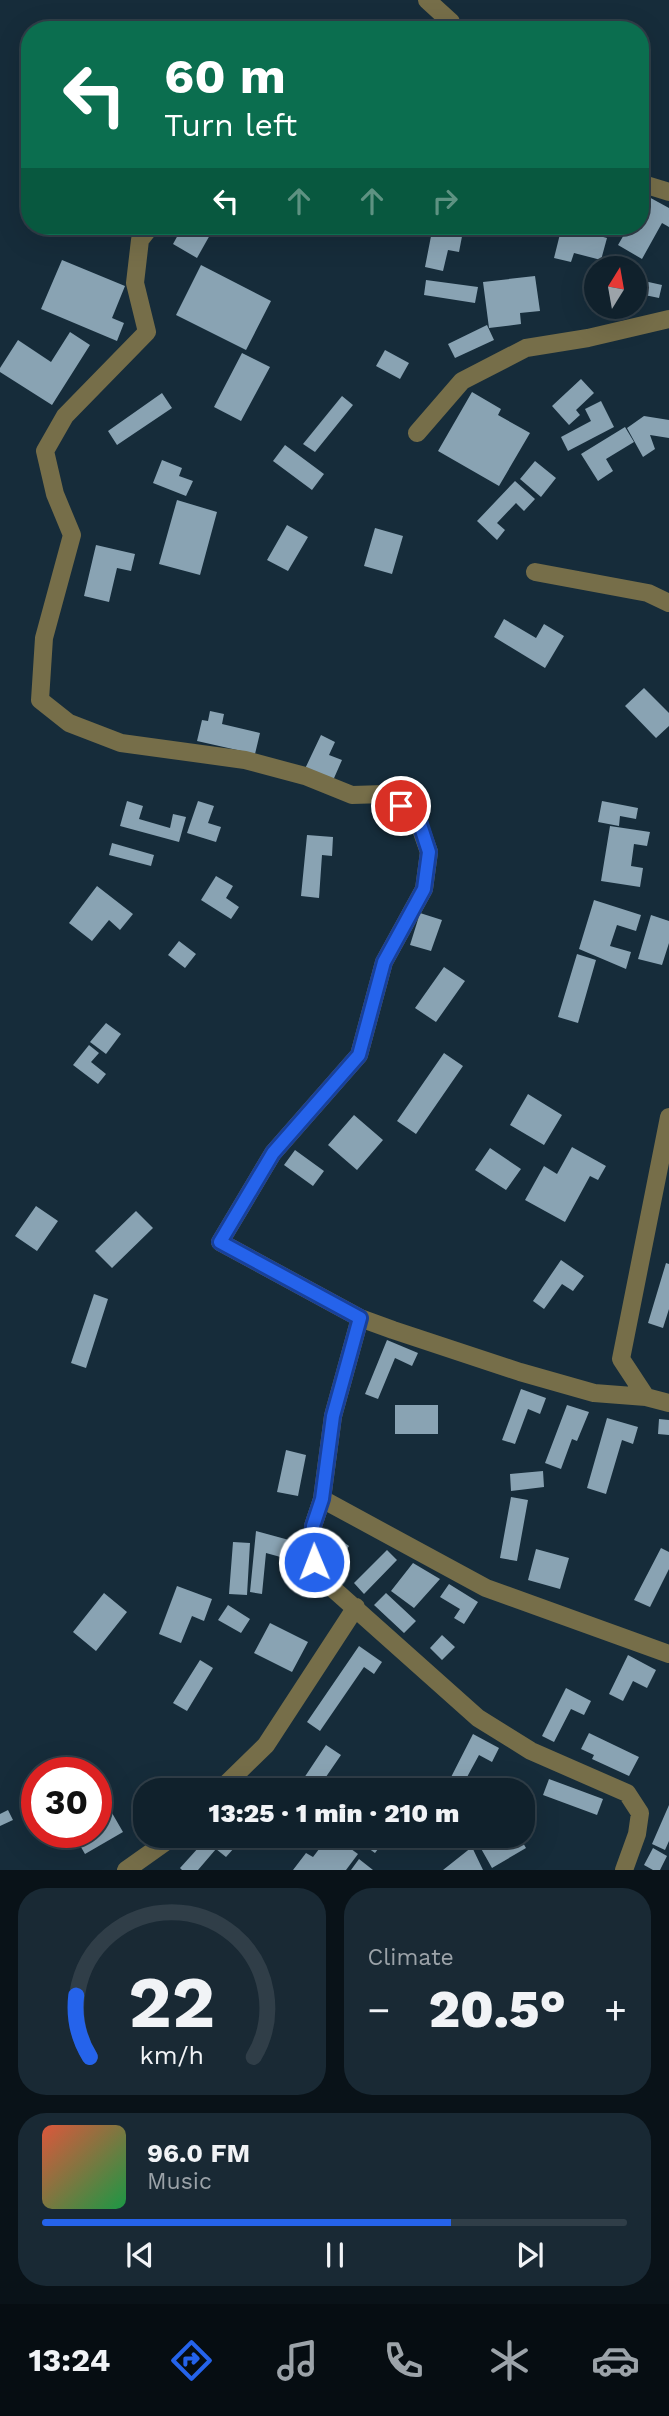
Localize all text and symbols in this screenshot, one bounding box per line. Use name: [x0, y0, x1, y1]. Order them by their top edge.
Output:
text: 60 m: [164, 47, 286, 105]
icon: left: [49, 49, 140, 140]
text: Turn left: [164, 106, 297, 144]
icon: left: [207, 182, 245, 220]
icon: ahead: [280, 182, 318, 220]
icon: ahead: [353, 182, 391, 220]
icon: right: [426, 182, 464, 220]
north arrow: [584, 256, 648, 318]
map controls: [584, 256, 647, 319]
pin: [371, 776, 431, 836]
icon: arrive: [382, 787, 420, 825]
position arrow: [277, 1525, 351, 1599]
speed limit sign: 30: [21, 1757, 112, 1848]
text: 13:25 · 1 min · 210 m: [209, 1798, 459, 1828]
text: Climate: [368, 1944, 454, 1971]
text: 22: [128, 1960, 215, 2046]
text: 20.5°: [429, 1979, 566, 2040]
text: −: [368, 1988, 390, 2032]
text: +: [604, 1988, 627, 2032]
text: km/h: [140, 2041, 204, 2070]
text: 96.0 FM: [147, 2138, 250, 2168]
text: Music: [147, 2168, 212, 2195]
icon: previous: [121, 2236, 159, 2274]
icon: pause: [316, 2236, 354, 2274]
icon: next: [511, 2236, 549, 2274]
icon: directions: [167, 2336, 216, 2385]
icon: music: [273, 2336, 322, 2385]
icon: phone: [379, 2336, 428, 2385]
icon: climate: [485, 2336, 534, 2385]
icon: car: [591, 2336, 640, 2385]
text: 13:24: [29, 2341, 110, 2379]

